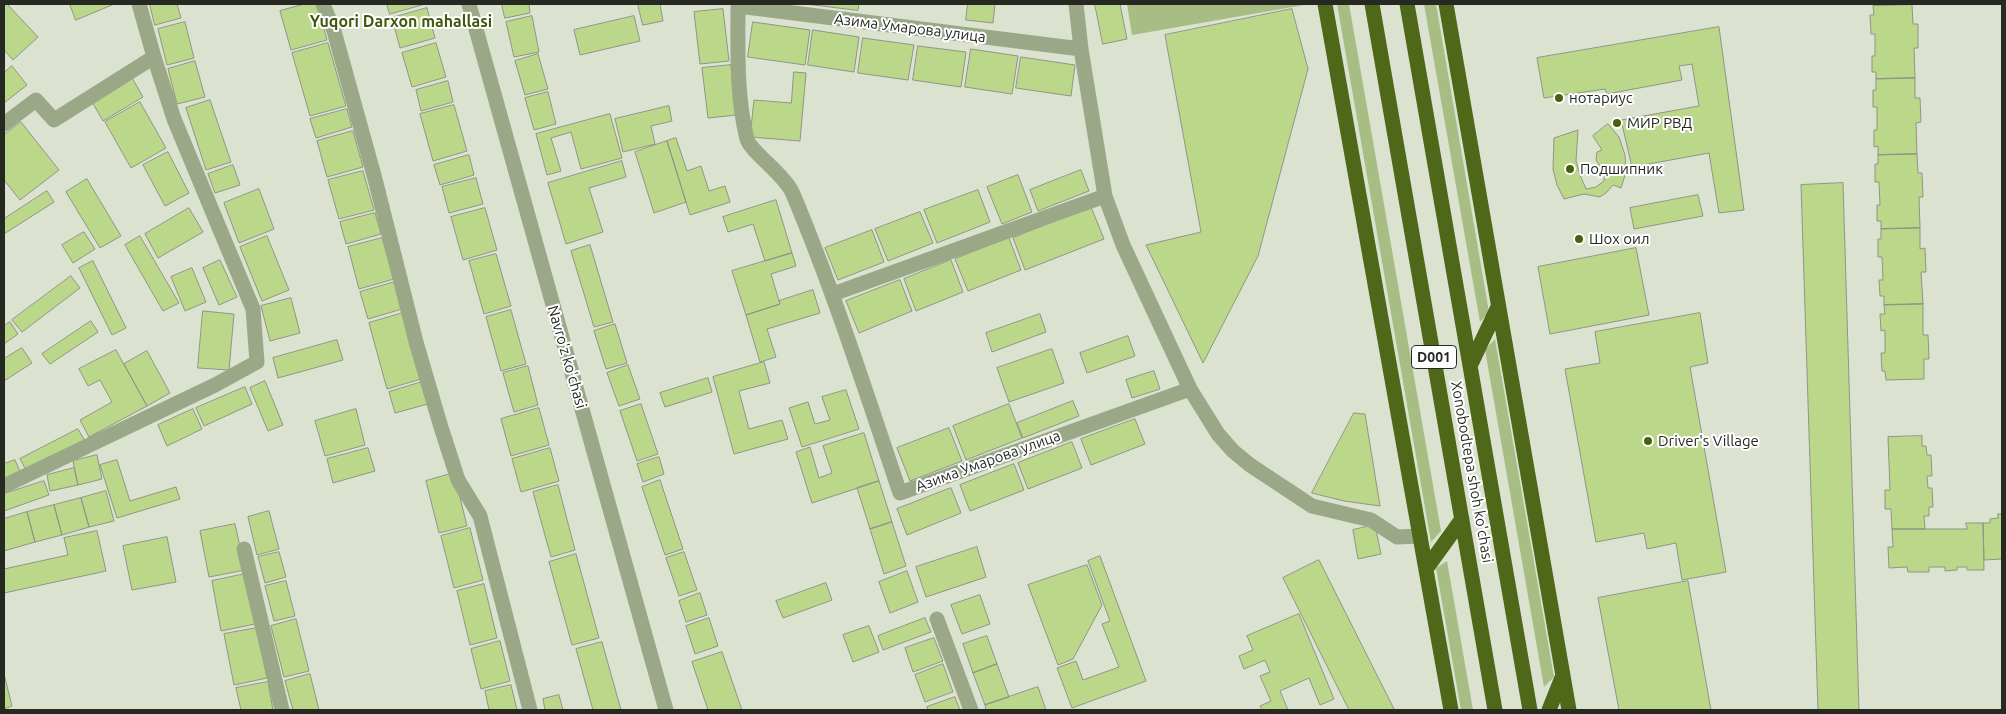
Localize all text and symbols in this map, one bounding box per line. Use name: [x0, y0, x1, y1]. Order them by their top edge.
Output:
street label: Азима Умарова улица: [833, 10, 987, 46]
district label: Yuqori Darxon mahallasi: [310, 12, 492, 32]
place label: нотариус: [1569, 89, 1633, 107]
marker: нотариус: [1553, 92, 1565, 104]
place label: МИР РВД: [1627, 114, 1692, 132]
marker: МИР РВД: [1611, 117, 1623, 129]
place label: Подшипник: [1580, 160, 1663, 178]
marker: Подшипник: [1564, 163, 1576, 175]
place label: Шох оил: [1589, 230, 1650, 248]
marker: Шох оил: [1573, 233, 1585, 245]
street label: Navro'z ko'chasi: [544, 303, 590, 411]
road number: D001: [1412, 346, 1456, 368]
street label: Xonobodtepa shoh ko'chasi: [1447, 380, 1497, 564]
street label: Азима Умарова улица: [913, 426, 1063, 496]
place label: Driver's Village: [1658, 432, 1759, 450]
marker: Driver's Village: [1642, 435, 1654, 447]

